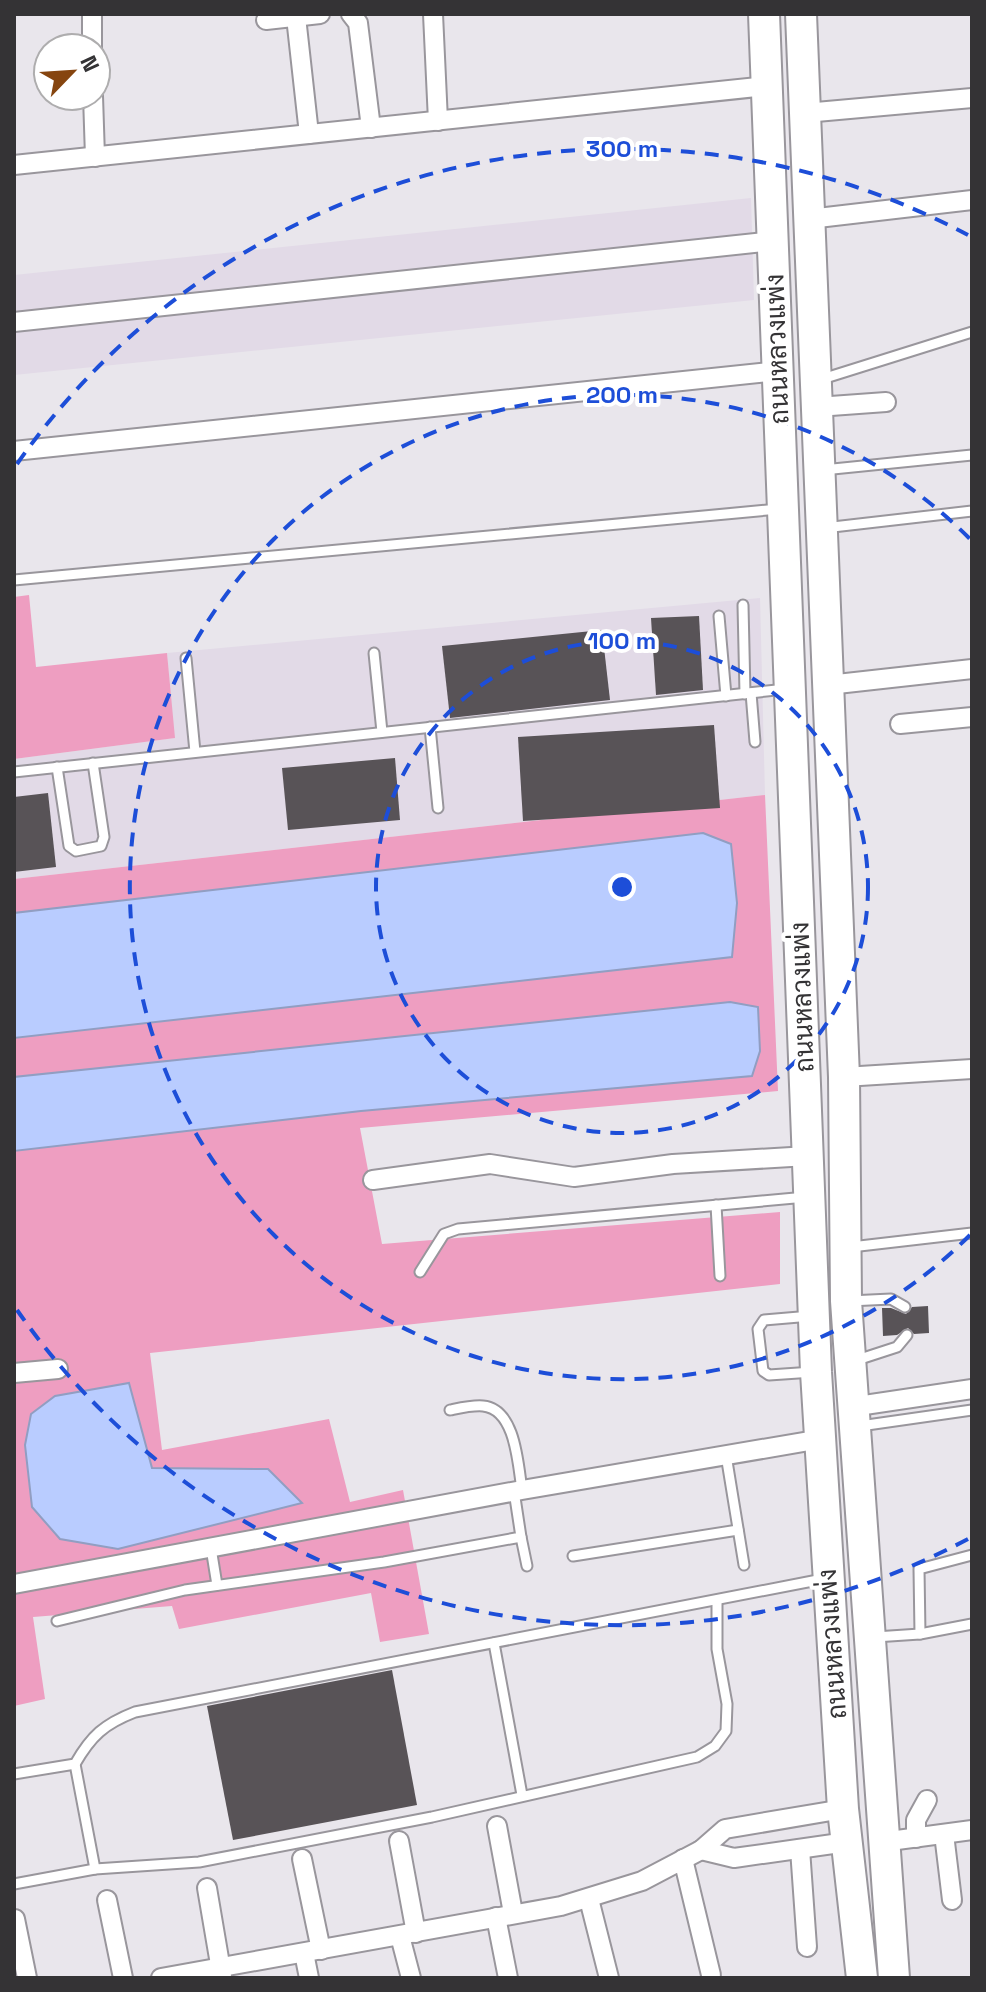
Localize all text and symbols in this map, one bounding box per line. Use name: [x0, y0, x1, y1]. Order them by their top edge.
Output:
north arrow: [32, 32, 112, 112]
text: N: [74, 51, 106, 76]
text: 300 m: [586, 133, 658, 164]
street label: ถนนหลวงแพ่ง: [757, 273, 797, 425]
text: 200 m: [586, 379, 658, 410]
text: 100 m: [588, 625, 656, 656]
centre of rings: [608, 873, 636, 901]
street label: ถนนหลวงแพ่ง: [782, 921, 822, 1073]
street label: ถนนหลวงแพ่ง: [810, 1568, 854, 1720]

